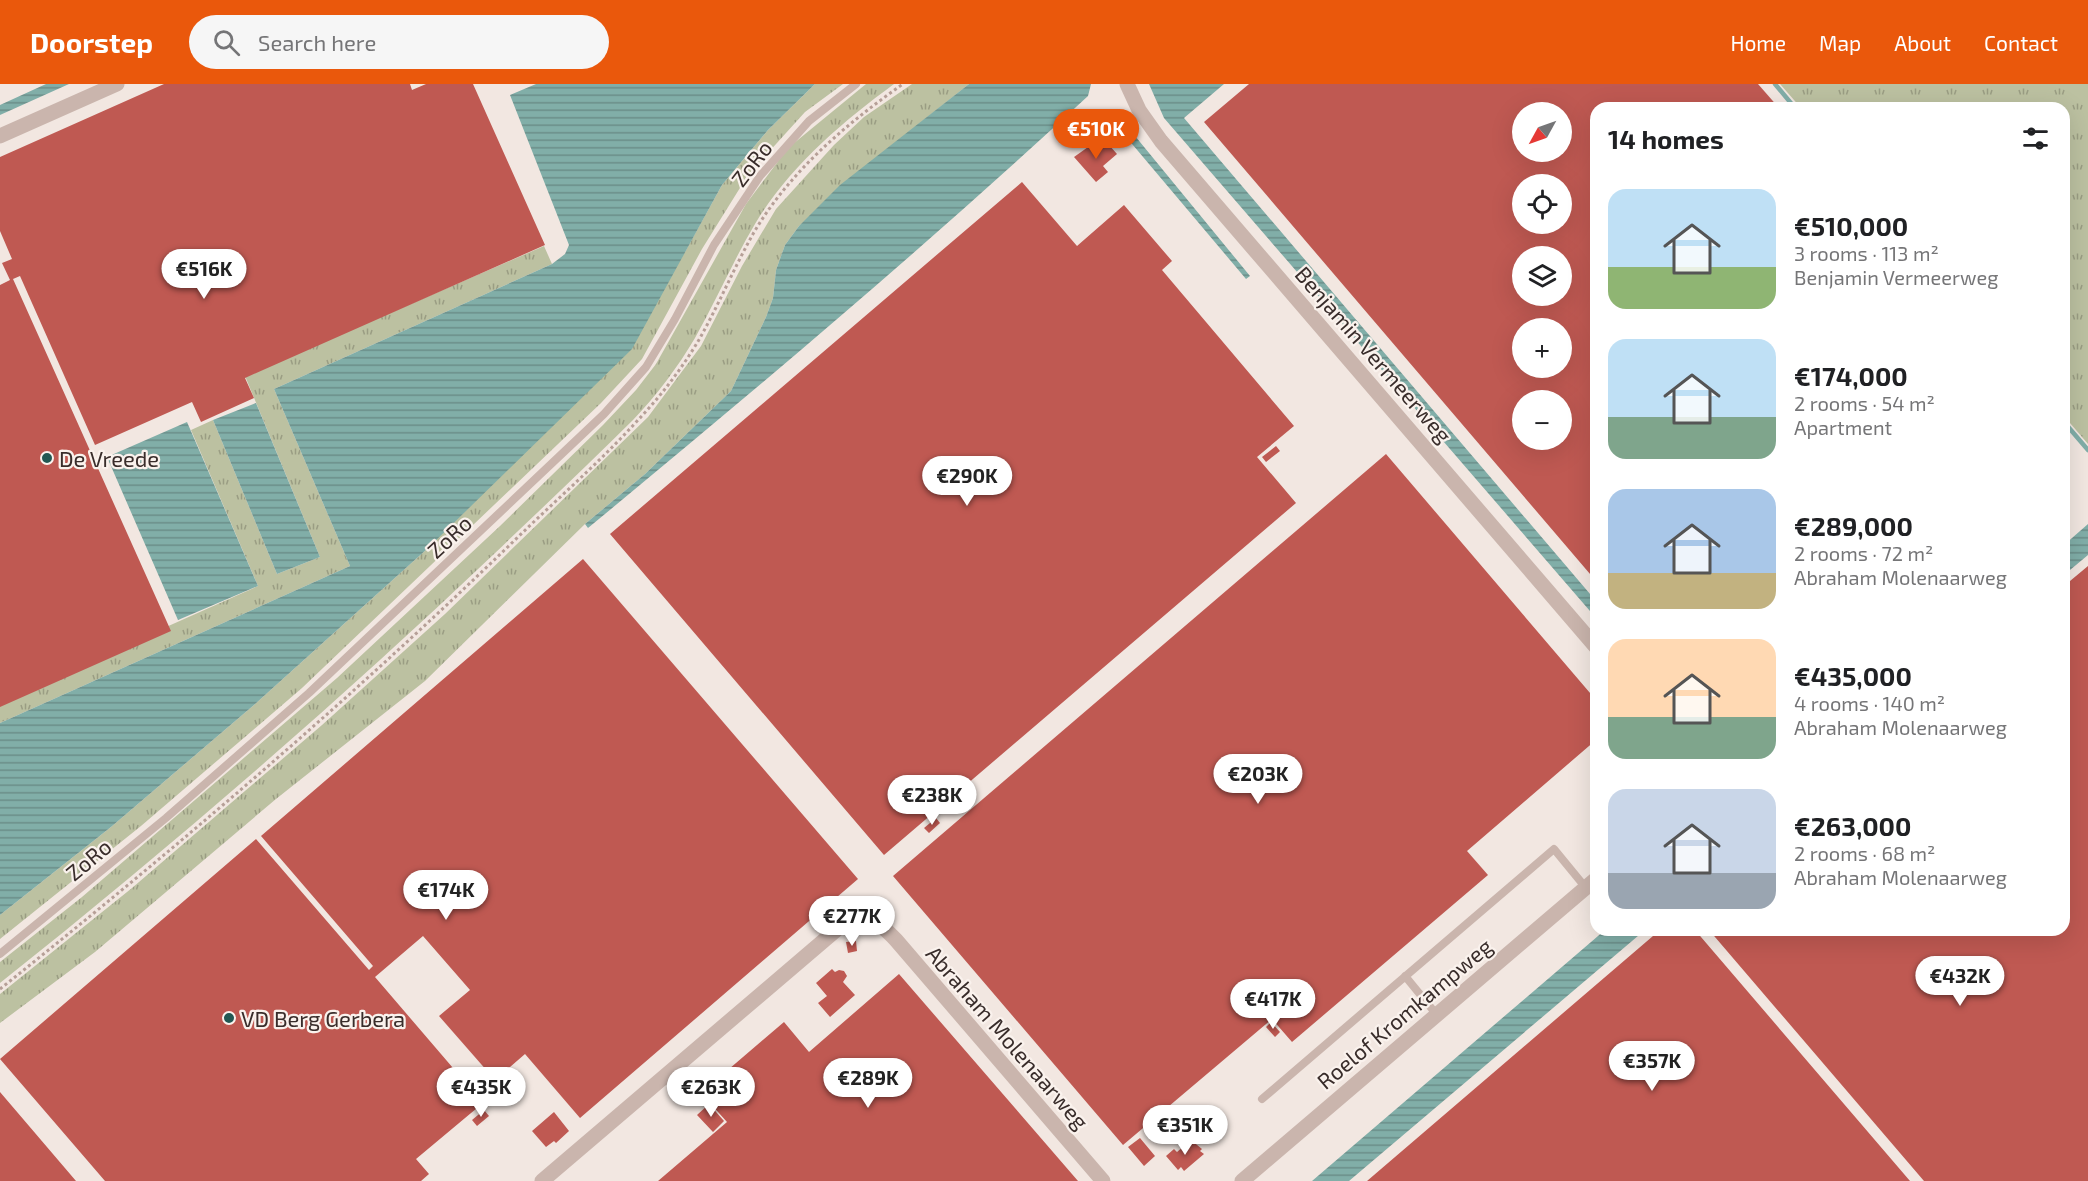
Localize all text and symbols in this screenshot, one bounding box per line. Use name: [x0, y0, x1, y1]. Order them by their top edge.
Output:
search box: [189, 15, 609, 69]
text: Doorstep: [30, 25, 153, 59]
icon: search: [210, 26, 243, 59]
text: Search here: [258, 29, 376, 55]
text: Home: [1730, 30, 1786, 55]
text: Map: [1819, 30, 1861, 55]
text: About: [1894, 30, 1951, 55]
text: Contact: [1984, 30, 2058, 55]
north arrow: [1512, 102, 1572, 162]
map controls: [1512, 102, 1572, 450]
pin: €510K: [1054, 109, 1138, 160]
text: €510K: [1067, 116, 1125, 140]
icon: filters: [2019, 122, 2052, 155]
text: 14 homes: [1608, 123, 1724, 154]
street label: ZoRo: [725, 135, 777, 191]
button: locate: [1512, 174, 1572, 234]
text: €510,000: [1794, 210, 1908, 241]
icon: home: [1656, 213, 1728, 285]
text: 3 rooms · 113 m²: [1794, 241, 1939, 265]
button: layers: [1512, 246, 1572, 306]
pin: €516K: [162, 249, 246, 300]
text: €516K: [176, 256, 233, 280]
street label: Benjamin Vermeerweg: [1290, 261, 1458, 448]
text: Benjamin Vermeerweg: [1794, 265, 1998, 289]
button: +: [1512, 318, 1572, 378]
text: €174,000: [1794, 360, 1908, 391]
icon: home: [1656, 363, 1728, 435]
button: −: [1512, 390, 1572, 450]
text: 2 rooms · 54 m²: [1794, 391, 1935, 415]
text: Apartment: [1794, 415, 1892, 439]
place label: De Vreede: [59, 445, 159, 471]
marker: De Vreede: [40, 451, 54, 465]
pin: €290K: [925, 456, 1009, 507]
text: €290K: [936, 463, 998, 487]
street label: ZoRo: [422, 509, 476, 563]
text: €289,000: [1794, 510, 1913, 541]
icon: home: [1656, 513, 1728, 585]
text: 2 rooms · 72 m²: [1794, 541, 1933, 565]
text: Abraham Molenaarweg: [1794, 565, 2007, 589]
text: €435,000: [1794, 660, 1912, 691]
icon: home: [1656, 663, 1728, 735]
text: 4 rooms · 140 m²: [1794, 691, 1945, 715]
text: Abraham Molenaarweg: [1794, 715, 2007, 739]
pin: €203K: [1216, 754, 1300, 805]
text: €203K: [1227, 761, 1289, 785]
pin: €238K: [890, 775, 974, 826]
text: €238K: [902, 782, 962, 806]
text: €263,000: [1794, 810, 1911, 841]
icon: home: [1656, 813, 1728, 885]
street label: ZoRo: [60, 833, 116, 885]
text: 2 rooms · 68 m²: [1794, 841, 1935, 865]
text: Abraham Molenaarweg: [1794, 865, 2007, 889]
pin: €174K: [404, 870, 488, 921]
text: €174K: [417, 877, 475, 901]
pin: €277K: [810, 896, 894, 947]
text: €277K: [823, 903, 881, 927]
street label: Roelof Kromkampweg: [1311, 932, 1497, 1094]
street label: Abraham Molenaarweg: [921, 940, 1095, 1134]
pin: €432K: [1918, 956, 2002, 1007]
text: €432K: [1929, 963, 1991, 987]
pin: €417K: [1231, 979, 1315, 1030]
text: €417K: [1244, 986, 1302, 1010]
place label: VD Berg Gerbera: [241, 1005, 405, 1031]
marker: VD Berg Gerbera: [222, 1011, 236, 1025]
pin: €357K: [1610, 1041, 1694, 1092]
text: €357K: [1623, 1048, 1681, 1072]
pin: €289K: [826, 1058, 910, 1109]
text: €289K: [837, 1065, 899, 1089]
pin: €435K: [439, 1067, 523, 1118]
pin: €263K: [669, 1067, 753, 1118]
text: €435K: [451, 1074, 511, 1098]
text: €263K: [681, 1074, 741, 1098]
pin: €351K: [1143, 1105, 1227, 1156]
text: €351K: [1157, 1112, 1213, 1136]

